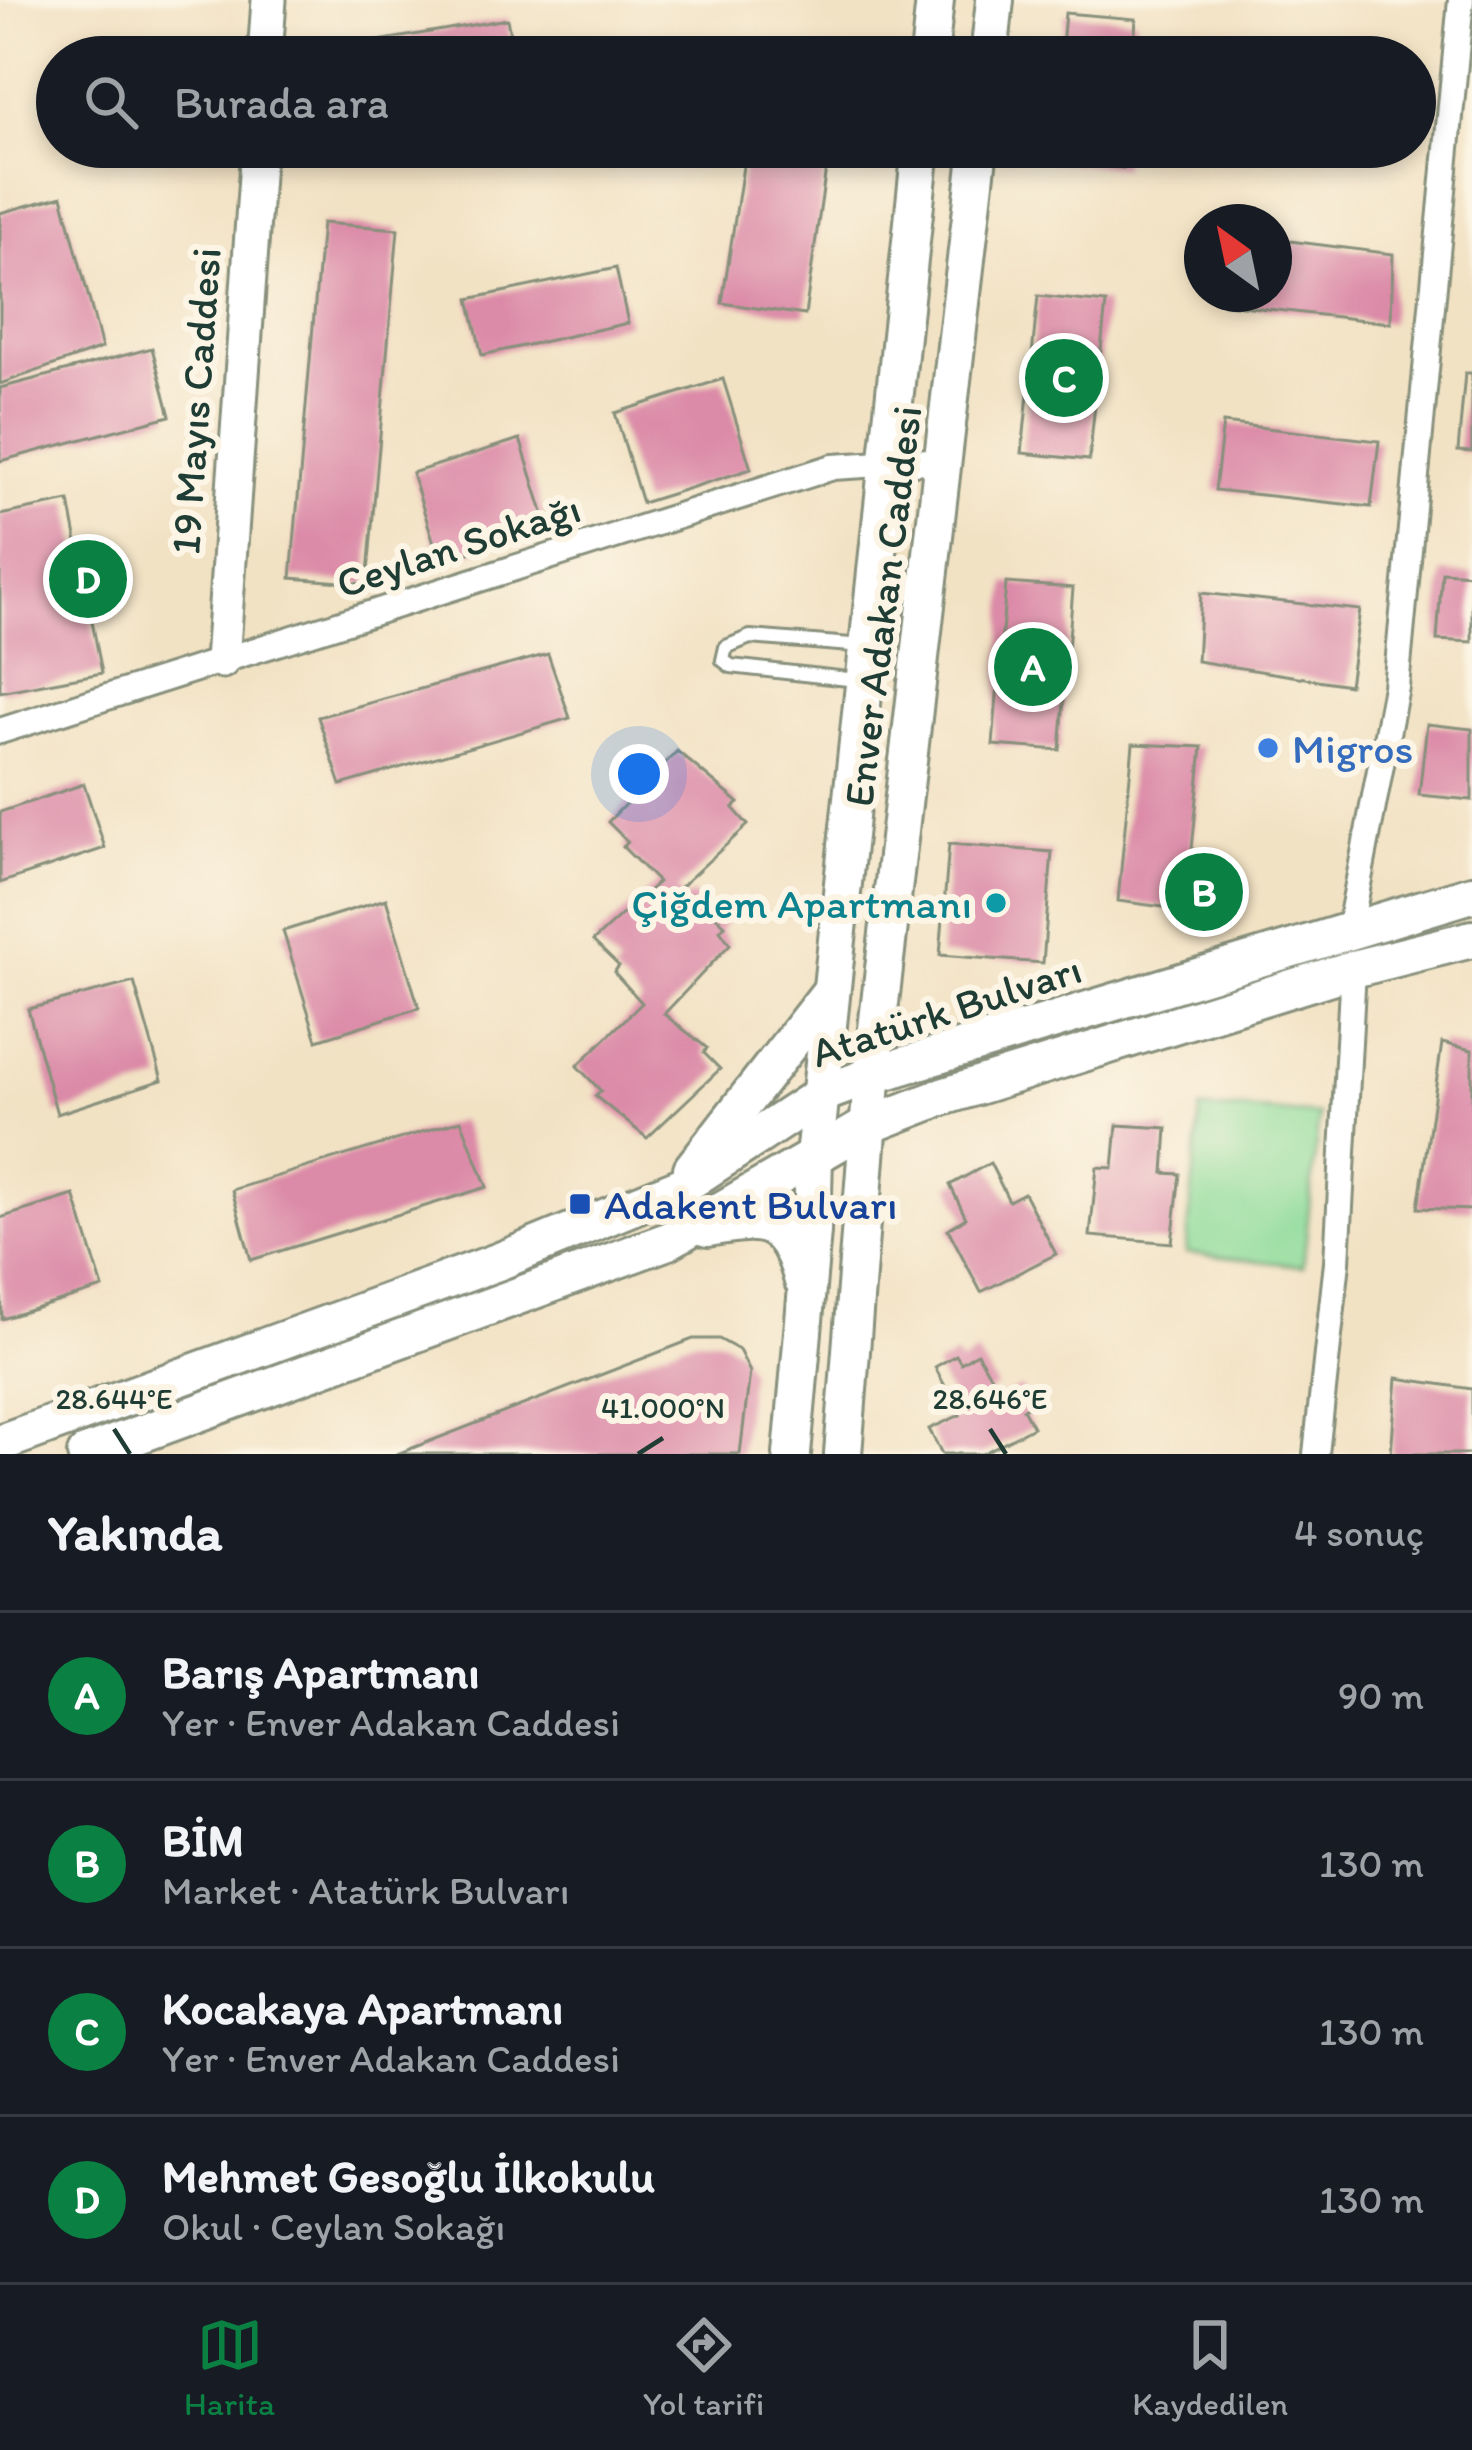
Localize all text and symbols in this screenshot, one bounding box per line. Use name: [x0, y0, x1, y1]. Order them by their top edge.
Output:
search box: [36, 36, 1436, 168]
icon: search: [78, 69, 144, 135]
text: Burada ara: [174, 75, 389, 129]
north arrow: [1184, 204, 1292, 312]
street label: 19 Mayıs Caddesi: [159, 246, 232, 556]
pin: C: [1025, 333, 1103, 423]
street label: Enver Adakan Caddesi: [833, 403, 932, 809]
street label: Ceylan Sokağı: [330, 482, 587, 609]
pin: D: [49, 534, 127, 624]
pin: A: [994, 622, 1072, 712]
place label: Migros: [1292, 723, 1413, 774]
marker: Migros: [1255, 735, 1281, 761]
your location: [609, 744, 669, 804]
pin: B: [1165, 847, 1243, 937]
place label: Çiğdem Apartmanı: [631, 878, 972, 929]
marker: Çiğdem Apartmanı: [983, 890, 1009, 916]
street label: Atatürk Bulvarı: [805, 943, 1088, 1078]
place label: Adakent Bulvarı: [604, 1179, 898, 1230]
marker: Adakent Bulvarı: [567, 1191, 593, 1217]
text: 28.644°E: [56, 1380, 172, 1417]
text: 28.646°E: [933, 1380, 1047, 1417]
text: 41.000°N: [601, 1389, 725, 1426]
text: Yakında: [48, 1502, 222, 1563]
text: 4 sonuç: [1294, 1509, 1424, 1556]
text: Barış Apartmanı: [162, 1645, 479, 1699]
text: A: [75, 1672, 99, 1719]
text: 90 m: [1338, 1672, 1424, 1719]
text: Yer · Enver Adakan Caddesi: [162, 1699, 620, 1746]
text: BİM: [162, 1813, 244, 1867]
text: B: [74, 1840, 100, 1887]
text: 130 m: [1319, 1840, 1424, 1887]
text: Market · Atatürk Bulvarı: [162, 1867, 569, 1914]
text: Kocakaya Apartmanı: [162, 1981, 563, 2035]
text: C: [74, 2008, 100, 2055]
text: 130 m: [1319, 2008, 1424, 2055]
text: Yer · Enver Adakan Caddesi: [162, 2035, 620, 2082]
text: Mehmet Gesoğlu İlkokulu: [162, 2149, 655, 2203]
text: D: [74, 2176, 100, 2223]
text: 130 m: [1319, 2176, 1424, 2223]
text: Okul · Ceylan Sokağı: [162, 2203, 505, 2250]
tab: Harita: [184, 2312, 275, 2423]
tab: Yol tarifi: [643, 2312, 764, 2423]
tab: Kaydedilen: [1132, 2312, 1288, 2423]

